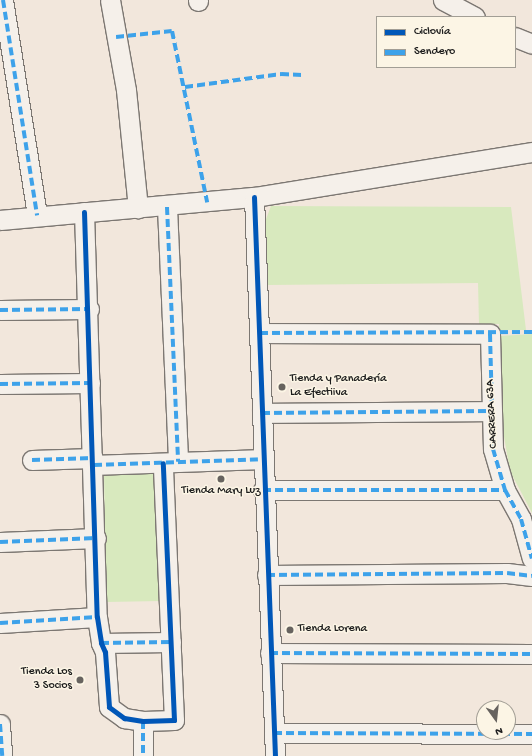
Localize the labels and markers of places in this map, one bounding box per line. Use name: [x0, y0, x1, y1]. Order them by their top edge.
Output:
place label: Tienda y Panadería La Efectiiva: [290, 373, 387, 401]
marker: Tienda y Panadería La Efectiiva: [277, 382, 287, 392]
marker: Tienda Mary Luz: [216, 474, 226, 484]
place label: Tienda Mary Luz: [182, 485, 260, 499]
place label: Tienda Lorena: [298, 623, 367, 637]
marker: Tienda Lorena: [285, 625, 295, 635]
place label: Tienda Los 3 Socios: [21, 666, 72, 694]
marker: Tienda Los 3 Socios: [75, 675, 85, 685]

